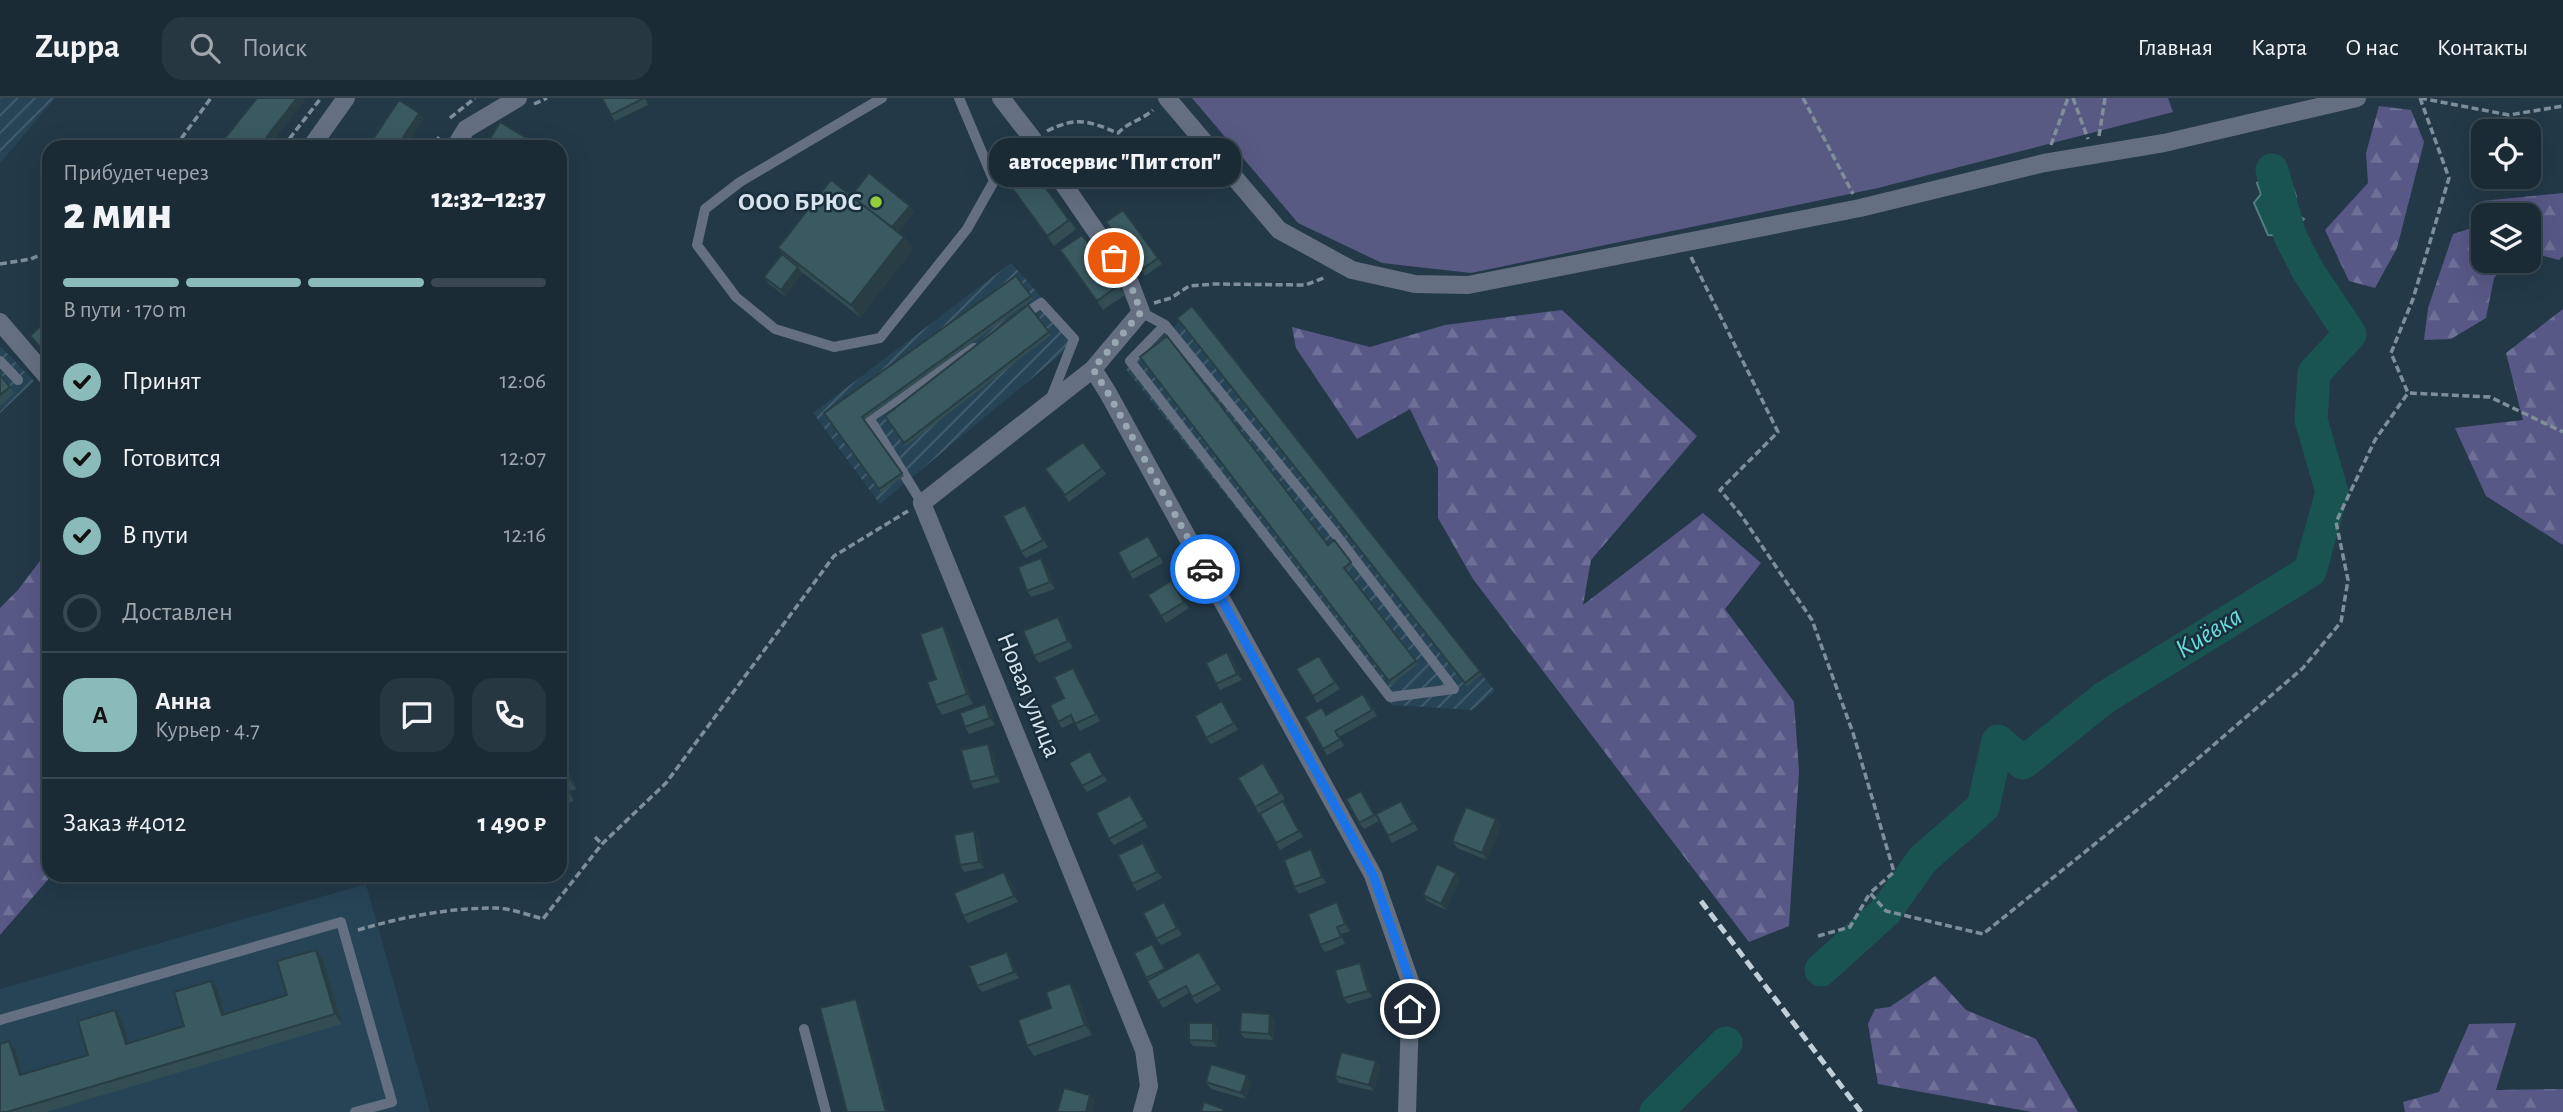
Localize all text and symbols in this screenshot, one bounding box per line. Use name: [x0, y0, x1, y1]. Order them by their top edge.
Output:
search box: [162, 17, 652, 80]
icon: search: [186, 29, 224, 67]
text: Zuppa: [35, 31, 120, 64]
text: Поиск: [242, 35, 307, 61]
text: Главная: [2138, 36, 2213, 60]
text: Карта: [2251, 36, 2307, 60]
text: О нас: [2345, 36, 2399, 60]
text: Контакты: [2437, 36, 2528, 60]
map controls: [2471, 119, 2541, 273]
button: locate: [2471, 119, 2541, 189]
callout: автосервис "Пит стоп": [988, 139, 1240, 188]
text: автосервис "Пит стоп": [1009, 151, 1221, 174]
text: Прибудет через: [63, 162, 209, 185]
text: 12:32–12:37: [432, 186, 546, 212]
place label: ООО БРЮС: [738, 189, 862, 215]
text: 2 мин: [63, 191, 172, 237]
marker: ООО БРЮС: [868, 194, 884, 210]
button: layers: [2471, 203, 2541, 273]
pin: [1084, 228, 1144, 288]
icon: bag: [1095, 239, 1133, 277]
text: В пути · 170 m: [63, 299, 187, 322]
icon: check: [63, 363, 101, 401]
text: Принят: [122, 368, 201, 394]
text: 12:06: [499, 370, 546, 393]
icon: check: [63, 440, 101, 478]
text: Готовится: [122, 445, 221, 471]
text: 12:07: [501, 447, 546, 470]
icon: check: [63, 517, 101, 555]
text: В пути: [122, 522, 188, 548]
text: 12:16: [504, 524, 546, 547]
courier: [1170, 534, 1240, 604]
icon: car: [1186, 550, 1224, 588]
text: Доставлен: [122, 599, 233, 625]
water label: Киёвка: [2171, 602, 2247, 664]
street label: Новая улица: [992, 629, 1066, 761]
button: chat: [380, 678, 454, 752]
button: phone: [472, 678, 546, 752]
text: Анна: [155, 688, 211, 714]
text: А: [92, 702, 108, 728]
text: Курьер · 4.7: [155, 719, 260, 742]
text: Заказ #4012: [63, 810, 186, 836]
text: 1 490 ₽: [477, 810, 546, 836]
pin: [1380, 979, 1440, 1039]
icon: home: [1391, 990, 1429, 1028]

